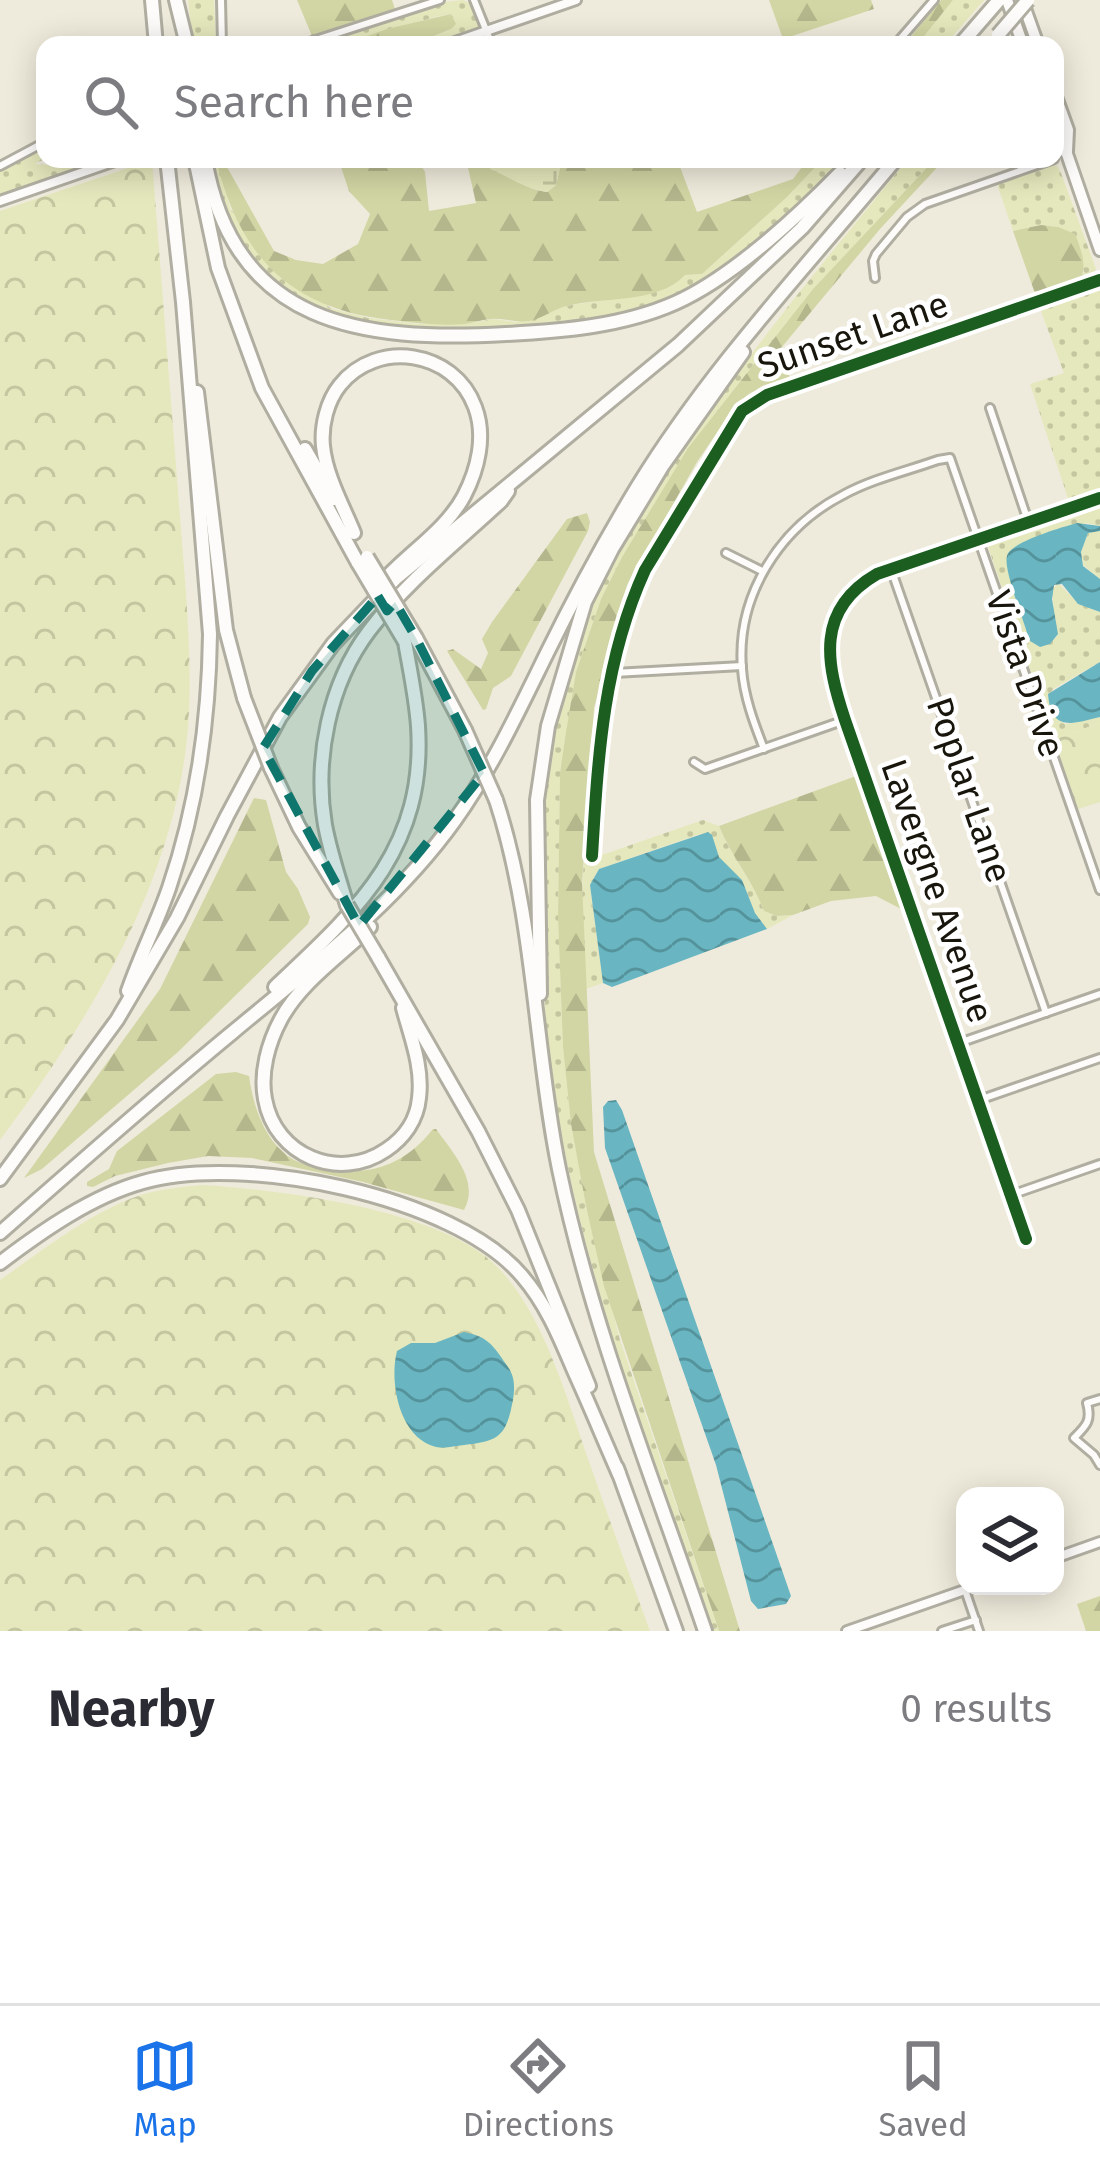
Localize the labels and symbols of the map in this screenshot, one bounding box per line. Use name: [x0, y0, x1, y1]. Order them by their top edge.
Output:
street label: Sunset Lane: [752, 282, 954, 388]
street label: Vista Drive: [976, 585, 1074, 763]
street label: Poplar Lane: [917, 691, 1021, 889]
street label: Lavergne Avenue: [871, 754, 1003, 1028]

